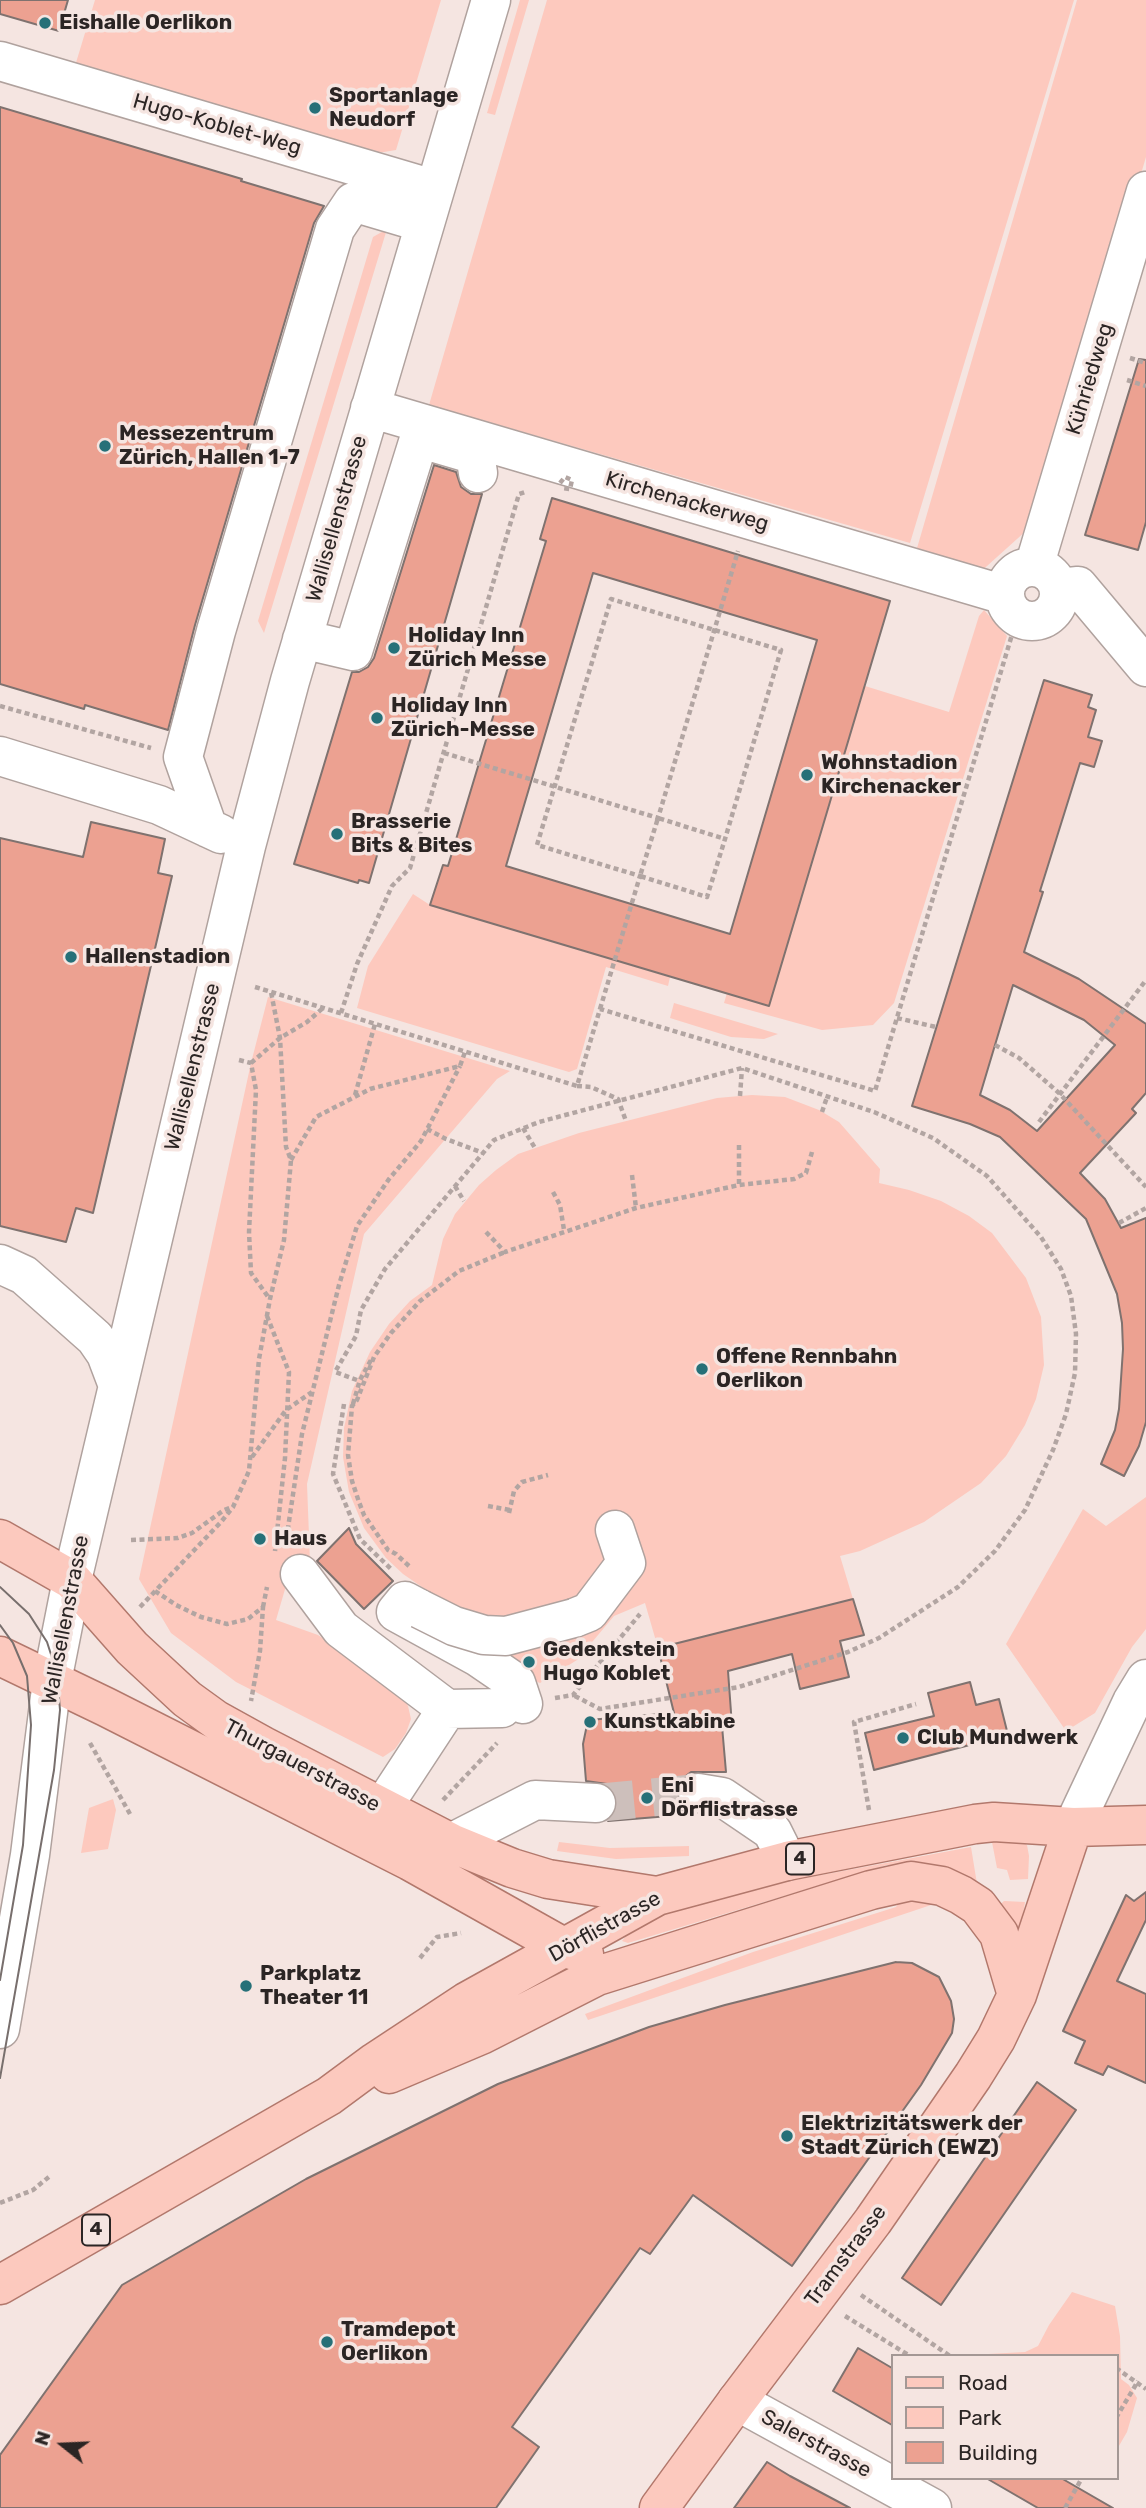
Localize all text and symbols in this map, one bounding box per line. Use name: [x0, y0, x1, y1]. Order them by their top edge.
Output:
place label: Eishalle Oerlikon: [59, 10, 232, 36]
marker: Eishalle Oerlikon: [37, 15, 53, 31]
place label: Sportanlage Neudorf: [329, 83, 458, 133]
street label: Hugo-Koblet-Weg: [130, 89, 304, 161]
marker: Sportanlage Neudorf: [307, 100, 323, 116]
street label: Kühriedweg: [1061, 320, 1119, 438]
place label: Messezentrum Zürich, Hallen 1-7: [119, 421, 300, 471]
street label: Wallisellenstrasse: [301, 433, 373, 605]
marker: Messezentrum Zürich, Hallen 1-7: [97, 438, 113, 454]
street label: Kirchenackerweg: [603, 467, 771, 537]
place label: Holiday Inn Zürich Messe: [408, 623, 547, 673]
marker: Holiday Inn Zürich Messe: [386, 640, 402, 656]
place label: Holiday Inn Zürich-Messe: [391, 693, 535, 743]
marker: Holiday Inn Zürich-Messe: [369, 710, 385, 726]
place label: Wohnstadion Kirchenacker: [821, 750, 961, 800]
marker: Wohnstadion Kirchenacker: [799, 767, 815, 783]
place label: Brasserie Bits & Bites: [351, 809, 472, 859]
marker: Brasserie Bits & Bites: [329, 826, 345, 842]
place label: Hallenstadion: [85, 944, 230, 970]
marker: Hallenstadion: [63, 949, 79, 965]
street label: Wallisellenstrasse: [160, 981, 226, 1153]
place label: Offene Rennbahn Oerlikon: [716, 1344, 897, 1394]
marker: Offene Rennbahn Oerlikon: [694, 1361, 710, 1377]
place label: Haus: [274, 1526, 327, 1552]
marker: Haus: [252, 1531, 268, 1547]
street label: Wallisellenstrasse: [37, 1533, 95, 1707]
place label: Gedenkstein Hugo Koblet: [543, 1637, 675, 1687]
marker: Gedenkstein Hugo Koblet: [521, 1654, 537, 1670]
place label: Kunstkabine: [604, 1709, 736, 1735]
street label: Thurgauerstrasse: [220, 1714, 384, 1818]
marker: Kunstkabine: [582, 1714, 598, 1730]
place label: Club Mundwerk: [917, 1725, 1078, 1751]
marker: Club Mundwerk: [895, 1730, 911, 1746]
place label: Eni Dörflistrasse: [661, 1773, 798, 1823]
marker: Eni Dörflistrasse: [639, 1790, 655, 1806]
road number: 4: [786, 1843, 814, 1874]
street label: Dörflistrasse: [545, 1886, 665, 1968]
place label: Parkplatz Theater 11: [260, 1961, 368, 2011]
marker: Parkplatz Theater 11: [238, 1978, 254, 1994]
place label: Elektrizitätswerk der Stadt Zürich (EWZ): [801, 2111, 1023, 2161]
marker: Elektrizitätswerk der Stadt Zürich (EWZ): [779, 2128, 795, 2144]
street label: Tramstrasse: [800, 2200, 892, 2312]
road number: 4: [82, 2214, 110, 2246]
place label: Tramdepot Oerlikon: [341, 2317, 456, 2367]
marker: Tramdepot Oerlikon: [319, 2334, 335, 2350]
legend: [890, 2354, 1118, 2480]
text: Road: [958, 2370, 1008, 2395]
street label: Salerstrasse: [757, 2404, 875, 2484]
text: Park: [958, 2405, 1002, 2430]
north arrow: [28, 2410, 98, 2480]
text: N: [30, 2428, 56, 2448]
text: Building: [958, 2440, 1038, 2465]

